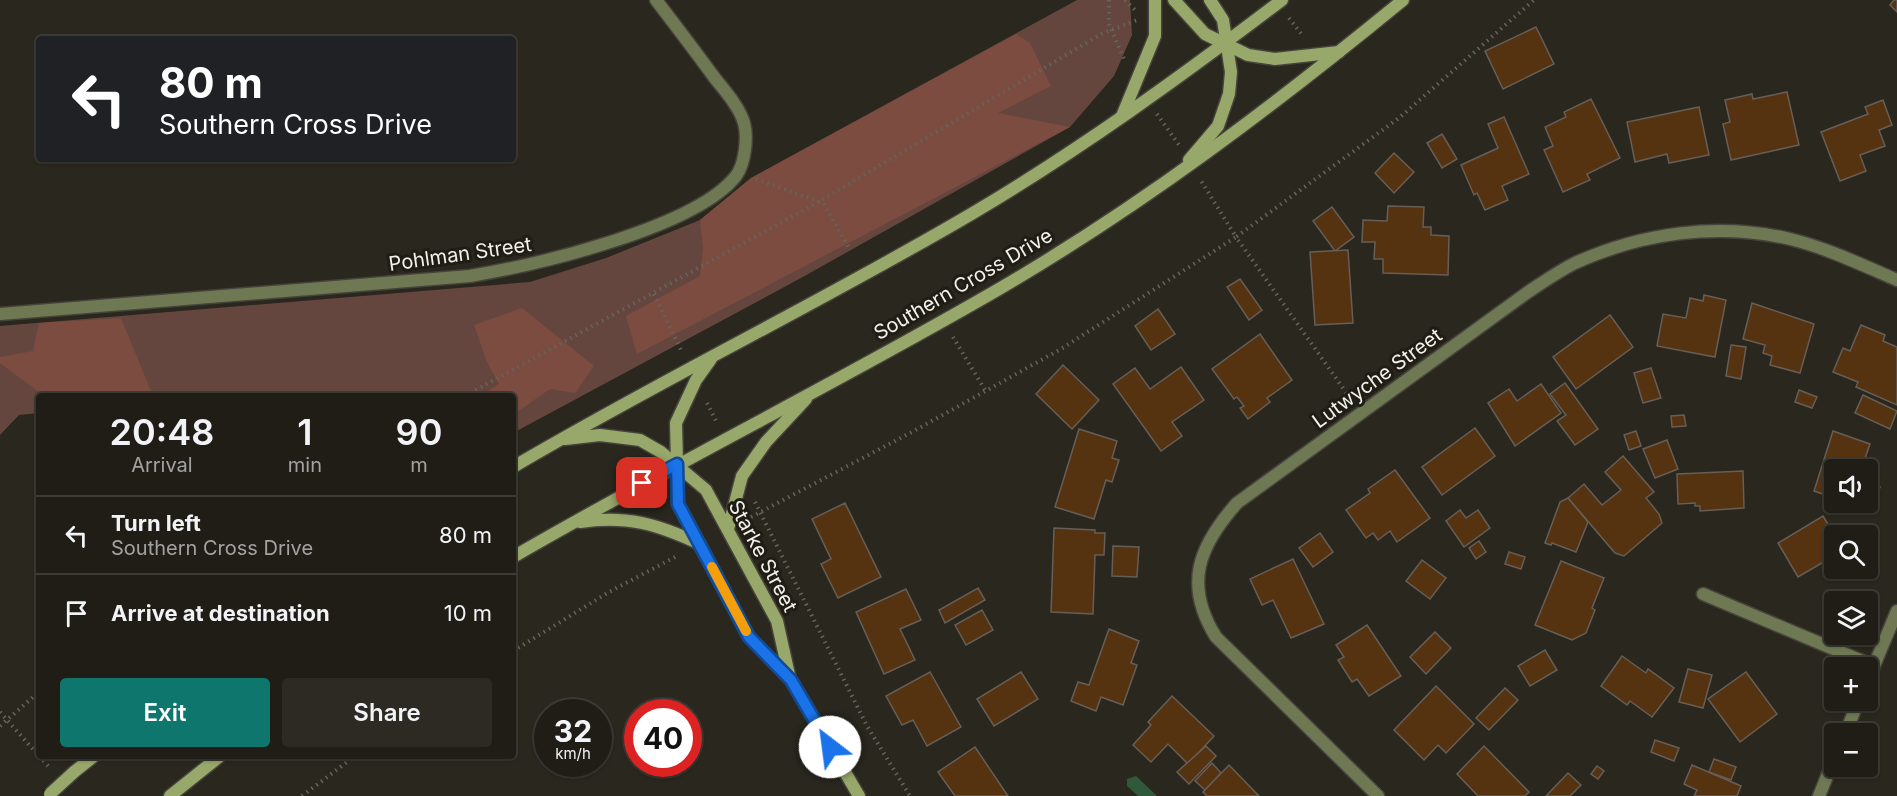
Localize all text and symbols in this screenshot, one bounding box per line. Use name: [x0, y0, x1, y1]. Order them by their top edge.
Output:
text: 80 m: [159, 57, 263, 108]
icon: left: [60, 60, 138, 138]
text: Southern Cross Drive: [159, 108, 432, 141]
street label: Southern Cross Drive: [869, 223, 1057, 345]
street label: Pohlman Street: [387, 232, 533, 276]
street label: Lutwyche Street: [1308, 323, 1447, 433]
text: 20:48: [110, 410, 214, 454]
text: 1: [297, 410, 313, 454]
text: 90: [396, 410, 442, 454]
text: Arrival: [131, 453, 193, 477]
text: min: [288, 453, 322, 477]
text: m: [410, 453, 428, 477]
pin: [616, 457, 667, 508]
map controls: [1824, 459, 1878, 777]
button: sound: [1824, 459, 1878, 513]
icon: arrive: [625, 466, 658, 499]
street label: Starke Street: [724, 496, 803, 616]
text: Turn left: [111, 510, 201, 536]
icon: left: [60, 519, 93, 552]
text: 80 m: [439, 522, 492, 548]
button: search: [1824, 525, 1878, 579]
text: Southern Cross Drive: [111, 536, 313, 560]
button: layers: [1824, 591, 1878, 645]
icon: arrive: [60, 597, 93, 630]
text: Arrive at destination: [111, 600, 330, 626]
text: 10 m: [444, 600, 492, 626]
button: +: [1824, 657, 1878, 711]
button: Exit: [60, 678, 270, 747]
button: Share: [282, 678, 492, 747]
speed limit sign: 40: [624, 699, 702, 777]
text: 32: [554, 713, 592, 749]
position arrow: [798, 715, 862, 779]
button: −: [1824, 723, 1878, 777]
text: km/h: [555, 744, 591, 763]

